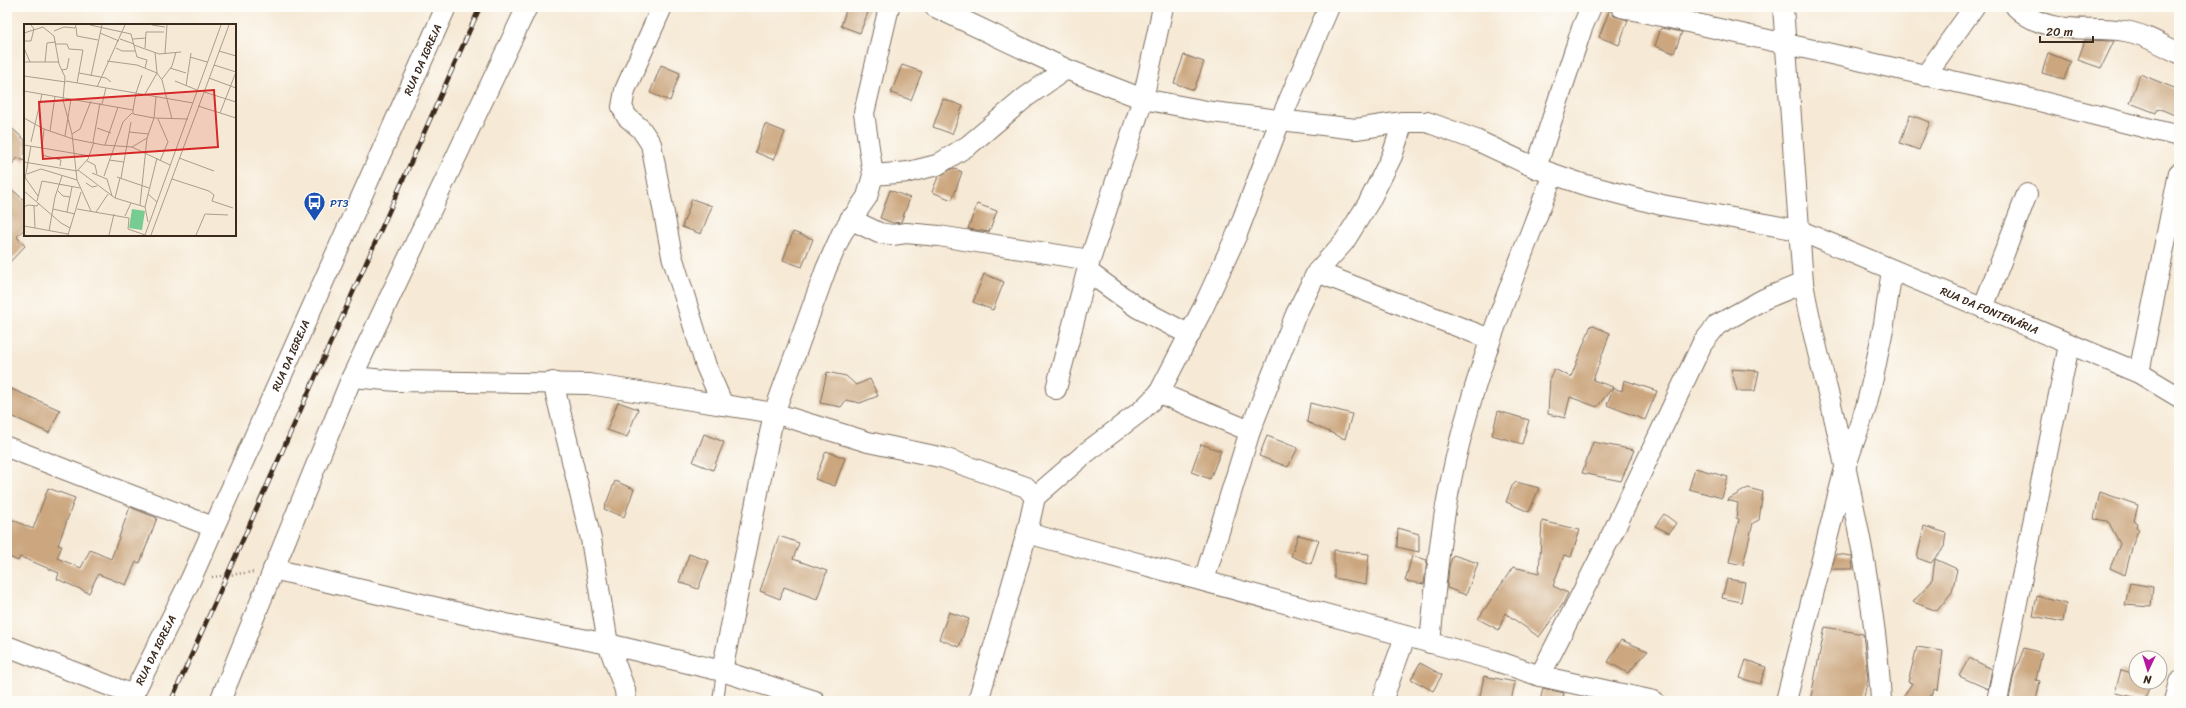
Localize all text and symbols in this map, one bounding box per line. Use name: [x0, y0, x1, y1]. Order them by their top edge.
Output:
scale bar: [2040, 18, 2093, 44]
street label: RUA DA IGREJA: [398, 21, 447, 98]
text: 20 m: [2046, 21, 2073, 43]
inset map: [24, 24, 236, 236]
bus stop icon: PT3: [302, 190, 328, 223]
place label: PT3: [330, 194, 349, 213]
street label: RUA DA FONTENÁRIA: [1937, 281, 2042, 339]
street label: RUA DA IGREJA: [266, 317, 315, 394]
street label: RUA DA IGREJA: [130, 612, 181, 688]
north arrow: [2128, 650, 2168, 690]
text: N: [2142, 670, 2153, 689]

